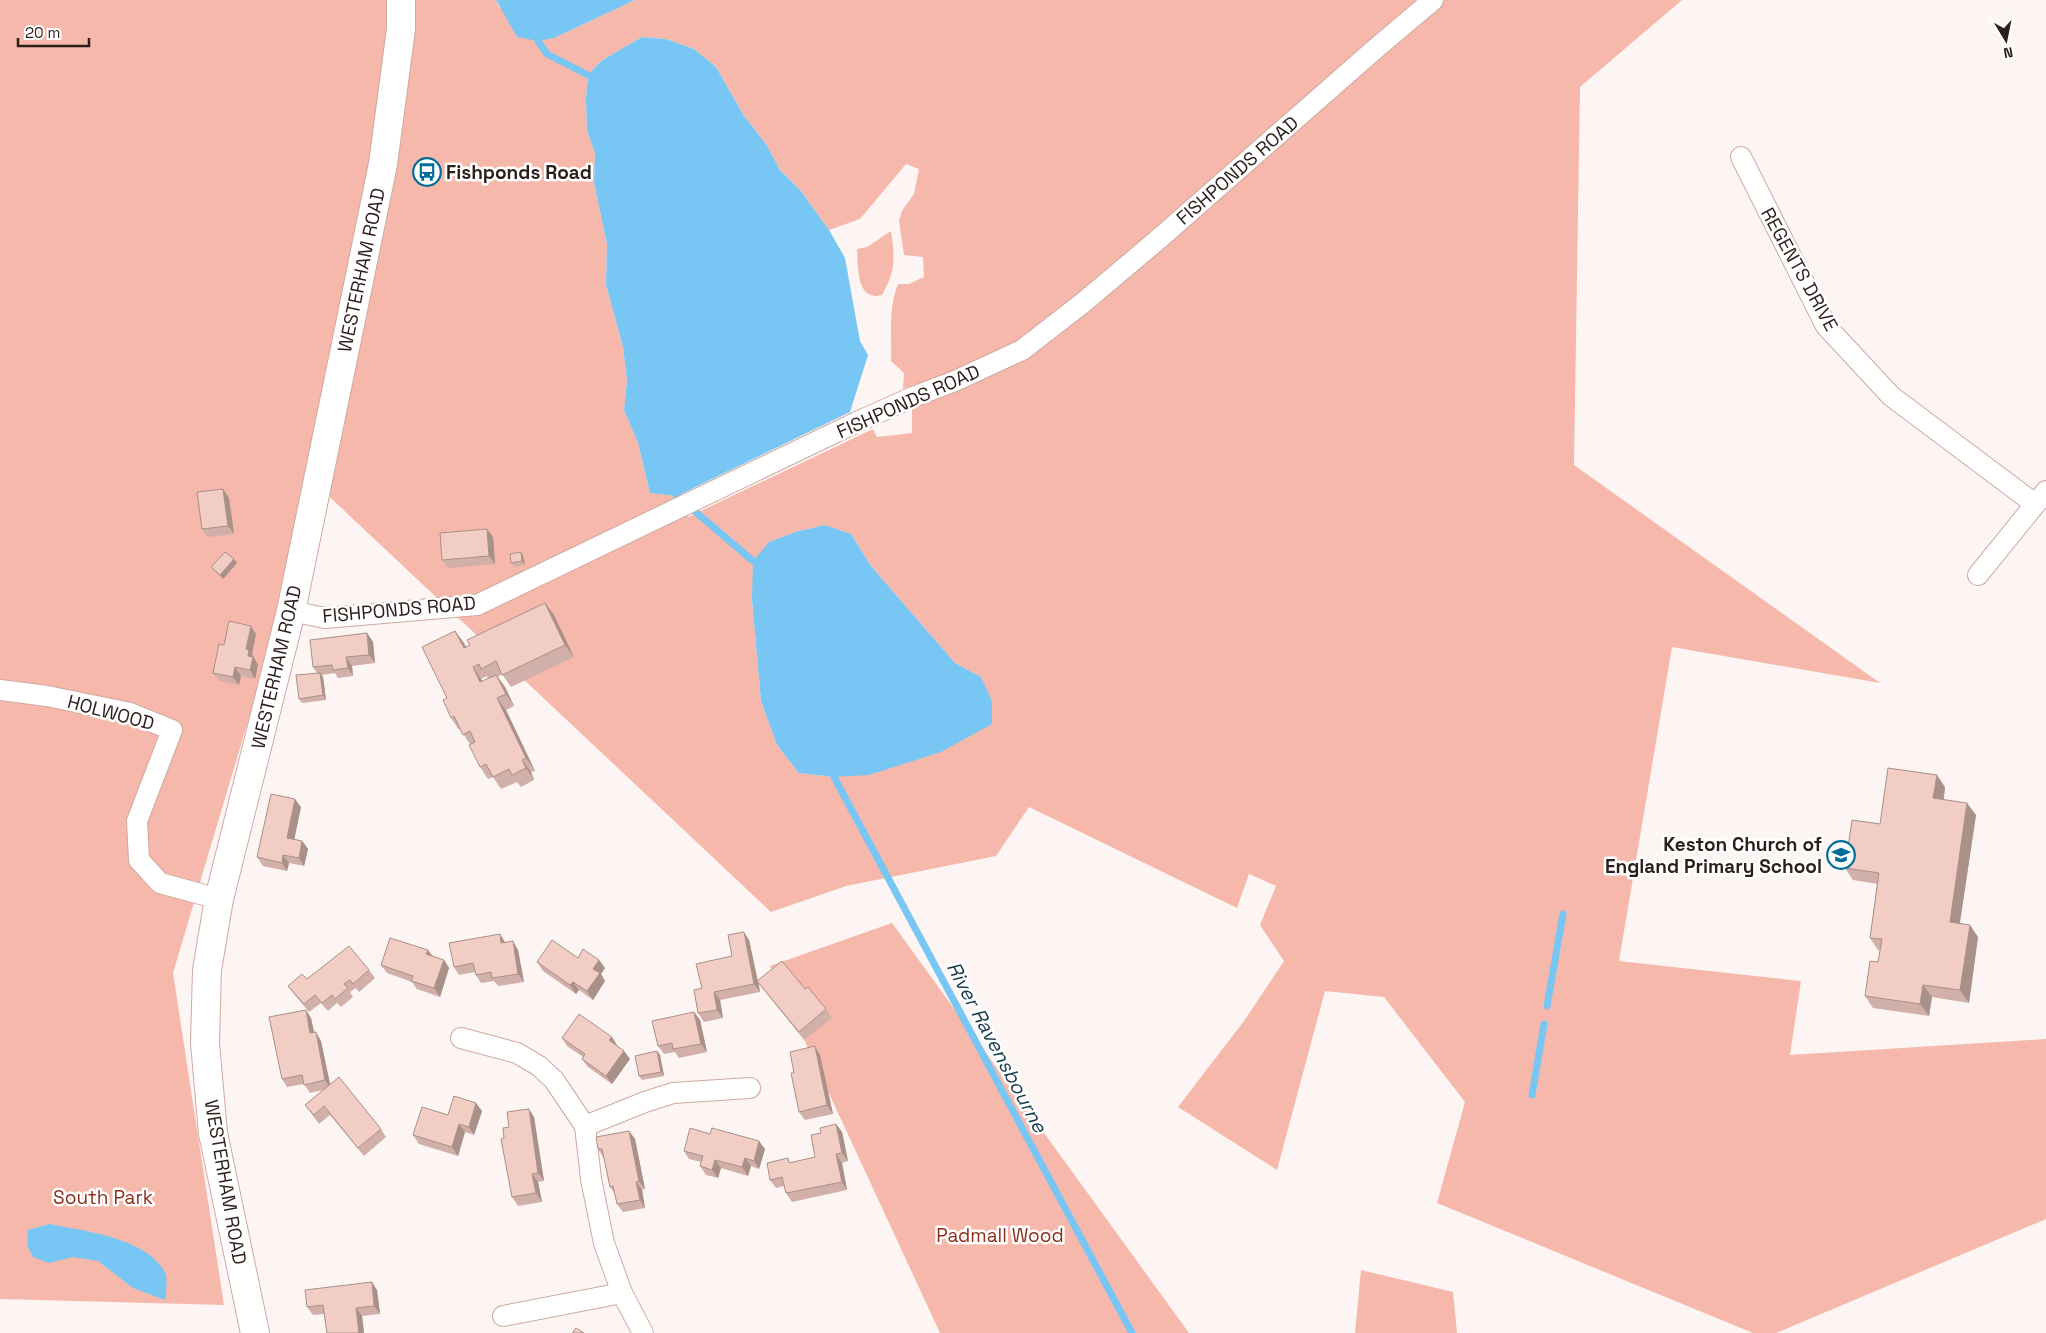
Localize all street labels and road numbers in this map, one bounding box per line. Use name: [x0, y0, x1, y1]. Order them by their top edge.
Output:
street label: FISHPONDS ROAD: [1171, 110, 1304, 230]
street label: WESTERHAM ROAD: [332, 186, 391, 354]
street label: REGENTS DRIVE: [1755, 203, 1844, 335]
street label: FISHPONDS ROAD: [833, 359, 984, 444]
street label: WESTERHAM ROAD: [246, 583, 307, 751]
street label: FISHPONDS ROAD: [321, 590, 477, 629]
street label: HOLWOOD: [65, 689, 157, 736]
street label: WESTERHAM ROAD: [199, 1098, 252, 1267]

